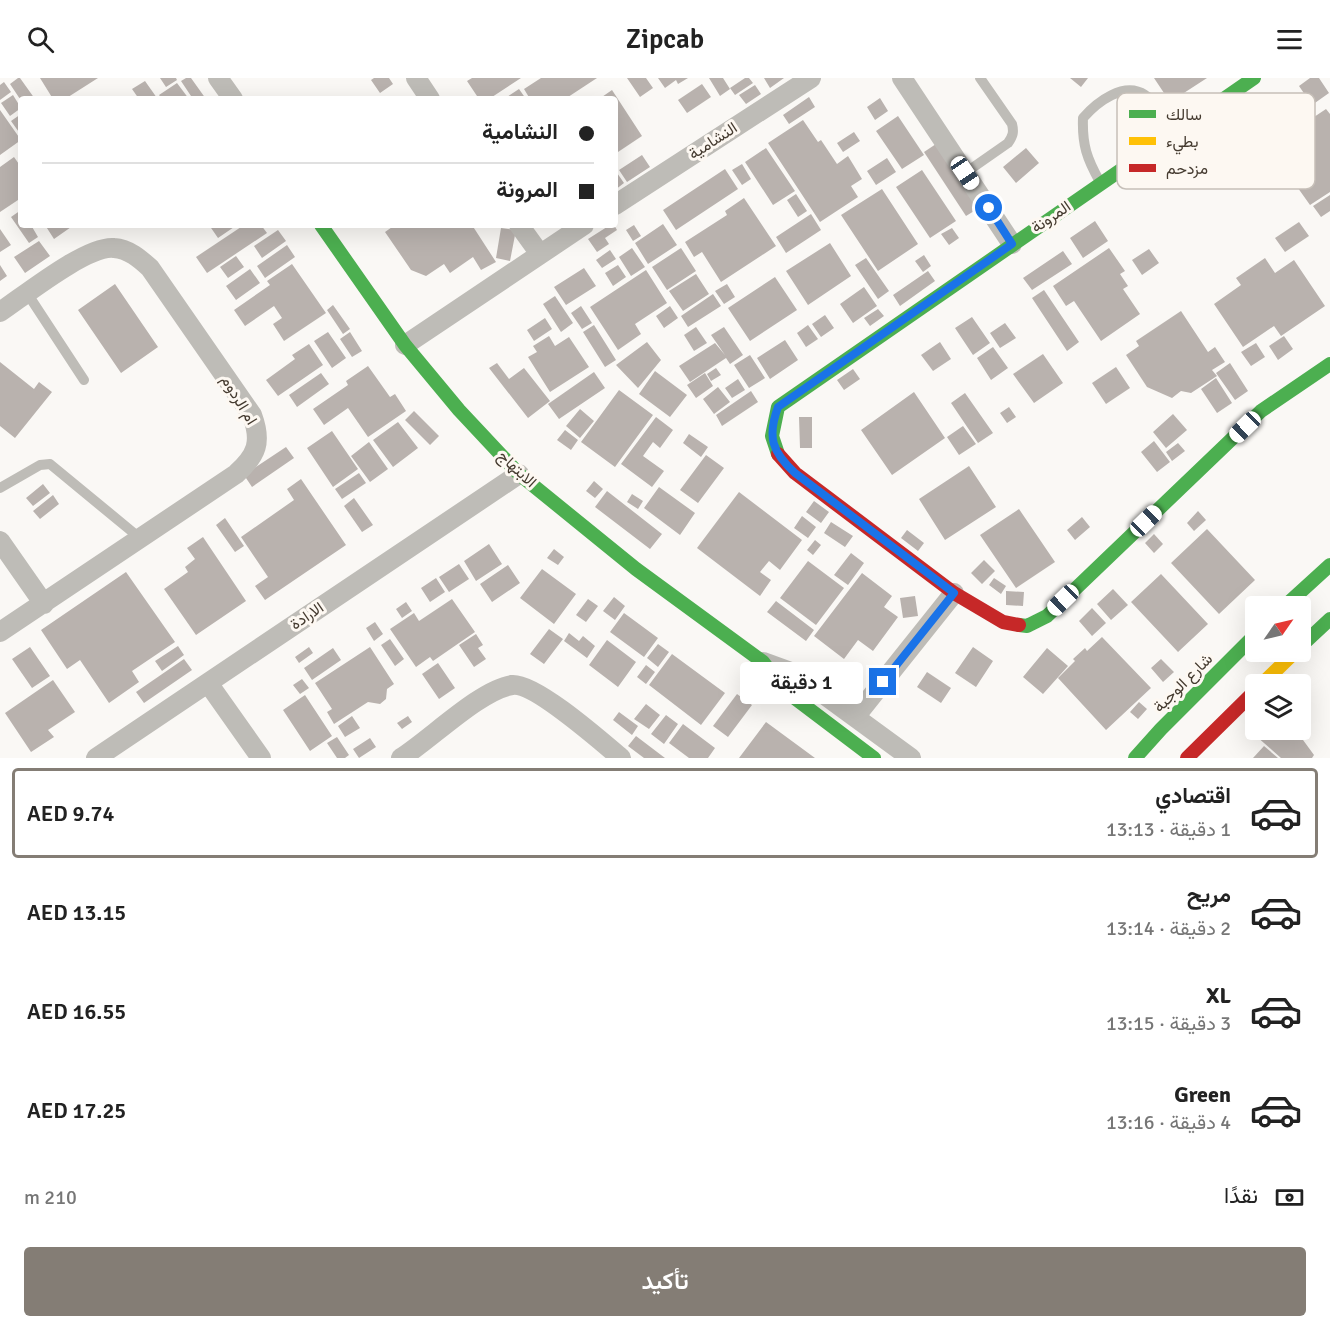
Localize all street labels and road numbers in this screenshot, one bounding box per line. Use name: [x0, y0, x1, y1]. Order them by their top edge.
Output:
street label: النشامية: [685, 118, 741, 164]
street label: المرونة: [1027, 197, 1075, 237]
street label: ام الردوم: [216, 372, 262, 428]
street label: الابتهاج: [493, 446, 541, 493]
street label: الارادة: [286, 598, 328, 634]
street label: شارع الوجبة: [1149, 649, 1218, 718]

